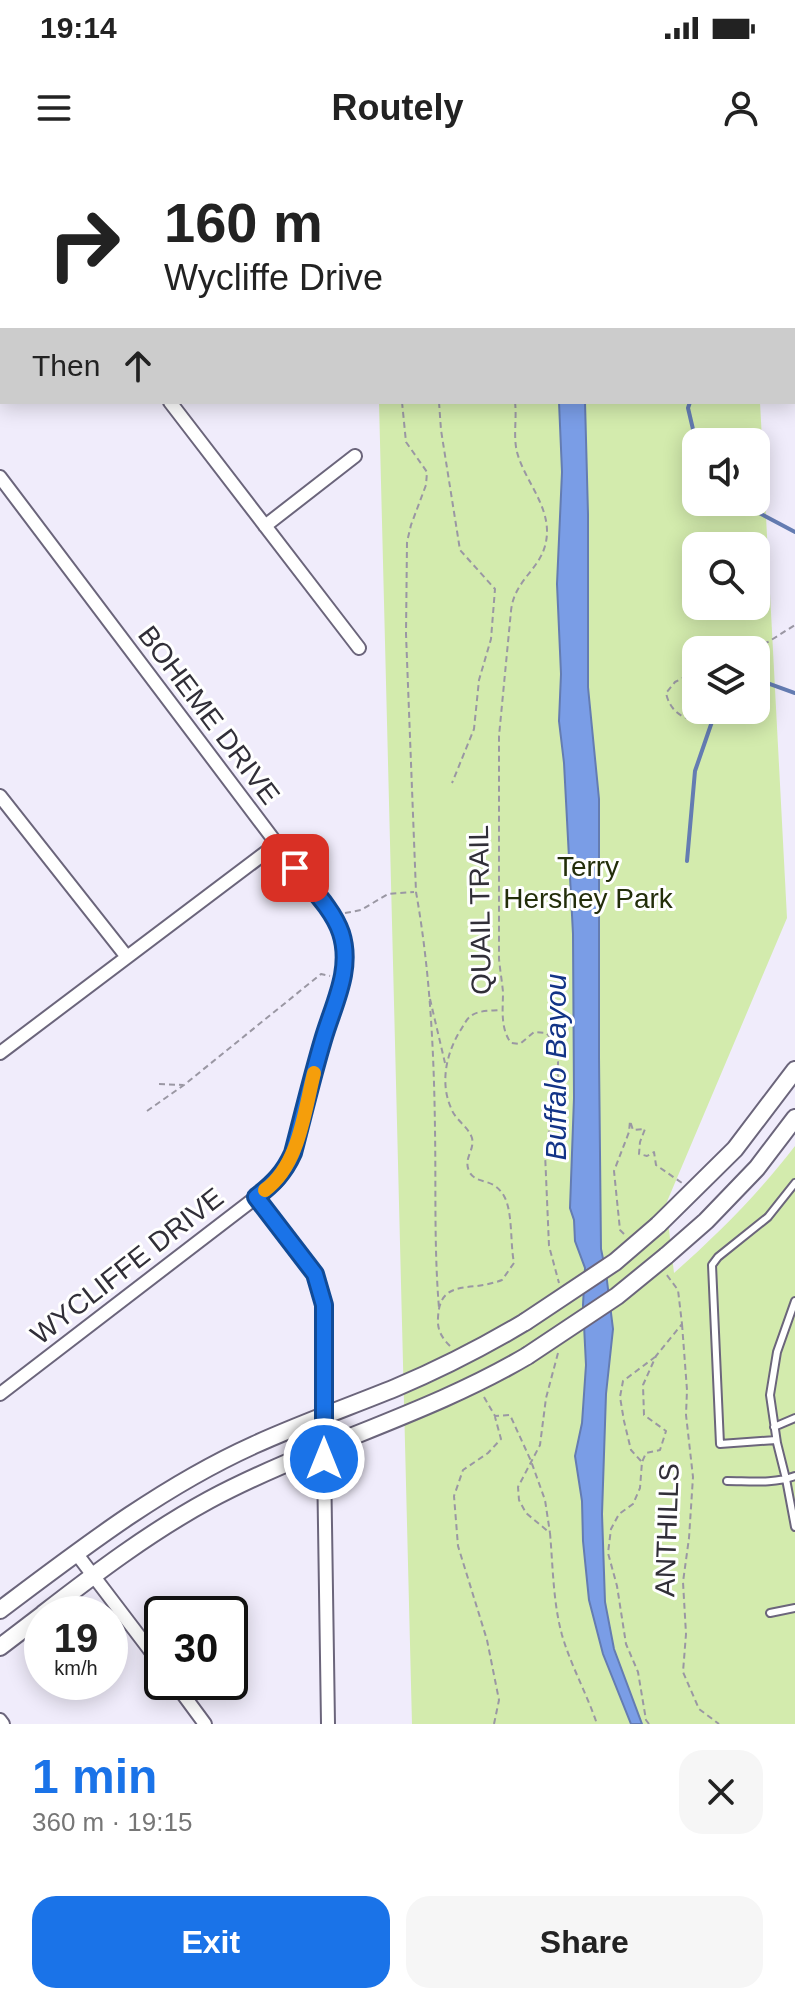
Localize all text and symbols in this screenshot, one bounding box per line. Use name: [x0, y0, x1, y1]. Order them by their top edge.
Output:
text: 19:14: [40, 11, 117, 44]
icon: menu: [32, 86, 76, 130]
icon: person: [719, 86, 763, 130]
text: Routely: [331, 87, 464, 128]
text: 160 m: [164, 191, 323, 254]
icon: right: [32, 192, 136, 296]
text: Wycliffe Drive: [164, 257, 383, 298]
icon: ahead: [116, 344, 160, 388]
text: Then: [32, 349, 100, 382]
map controls: [682, 428, 770, 724]
button: sound: [682, 428, 770, 516]
button: search: [682, 532, 770, 620]
street label: BOHEME DRIVE: [132, 620, 286, 810]
button: layers: [682, 636, 770, 724]
street label: QUAIL TRAIL: [463, 825, 497, 995]
pin: [261, 834, 329, 902]
icon: arrive: [273, 846, 317, 890]
park label: Terry Hershey Park: [503, 851, 674, 914]
water label: Buffalo Bayou: [539, 973, 572, 1160]
street label: WYCLIFFE DRIVE: [25, 1181, 229, 1351]
position arrow: [282, 1417, 366, 1501]
street label: ANTHILLS: [649, 1463, 685, 1597]
speed limit sign: 30: [144, 1596, 248, 1700]
text: 19: [54, 1616, 98, 1660]
text: km/h: [54, 1657, 98, 1679]
text: 1 min: [32, 1750, 157, 1803]
button: close: [679, 1750, 763, 1834]
text: 360 m · 19:15: [32, 1807, 192, 1837]
button: Exit: [32, 1896, 390, 1988]
button: Share: [406, 1896, 763, 1988]

